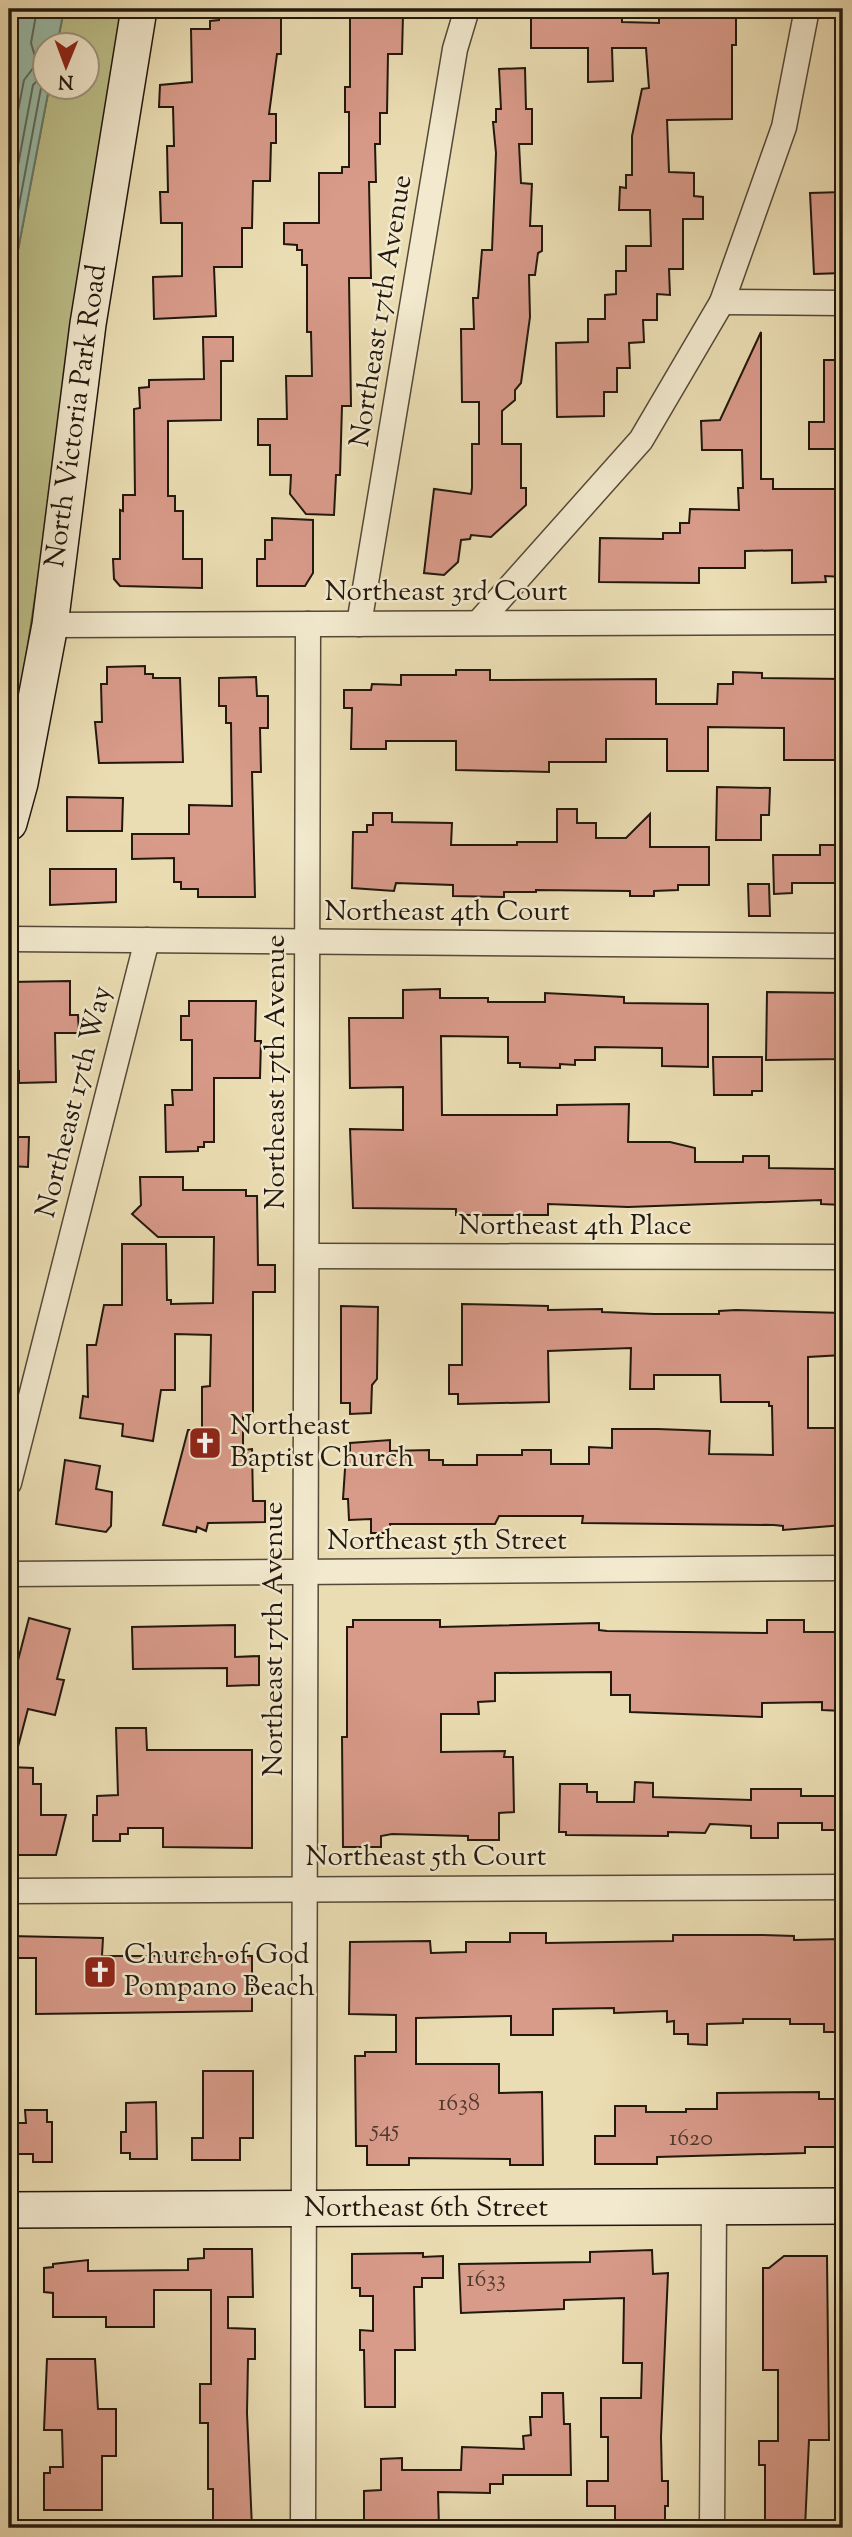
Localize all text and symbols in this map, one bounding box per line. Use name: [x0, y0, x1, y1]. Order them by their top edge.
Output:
north arrow: [32, 32, 102, 102]
text: N: [58, 67, 74, 94]
street label: Northeast 17th Avenue: [341, 172, 423, 450]
street label: North Victoria Park Road: [36, 262, 118, 570]
street label: Northeast 3rd Court: [325, 573, 568, 613]
street label: Northeast 4th Court: [324, 893, 570, 933]
street label: Northeast 17th Avenue: [257, 934, 297, 1210]
street label: Northeast 17th Way: [27, 982, 123, 1222]
street label: Northeast 4th Place: [458, 1207, 692, 1247]
place label: Northeast Baptist Church: [230, 1407, 414, 1479]
church icon: Northeast Baptist Church: [186, 1424, 224, 1462]
street label: Northeast 17th Avenue: [255, 1501, 295, 1777]
street label: Northeast 5th Street: [327, 1522, 567, 1562]
street label: Northeast 5th Court: [306, 1838, 547, 1878]
place label: Church of God Pompano Beach: [124, 1936, 315, 2008]
church icon: Church of God Pompano Beach: [81, 1953, 119, 1991]
house number: 1638: [438, 2087, 480, 2121]
house number: 545: [369, 2113, 399, 2147]
house number: 1620: [669, 2122, 713, 2156]
street label: Northeast 6th Street: [304, 2189, 548, 2229]
house number: 1633: [466, 2263, 506, 2297]

